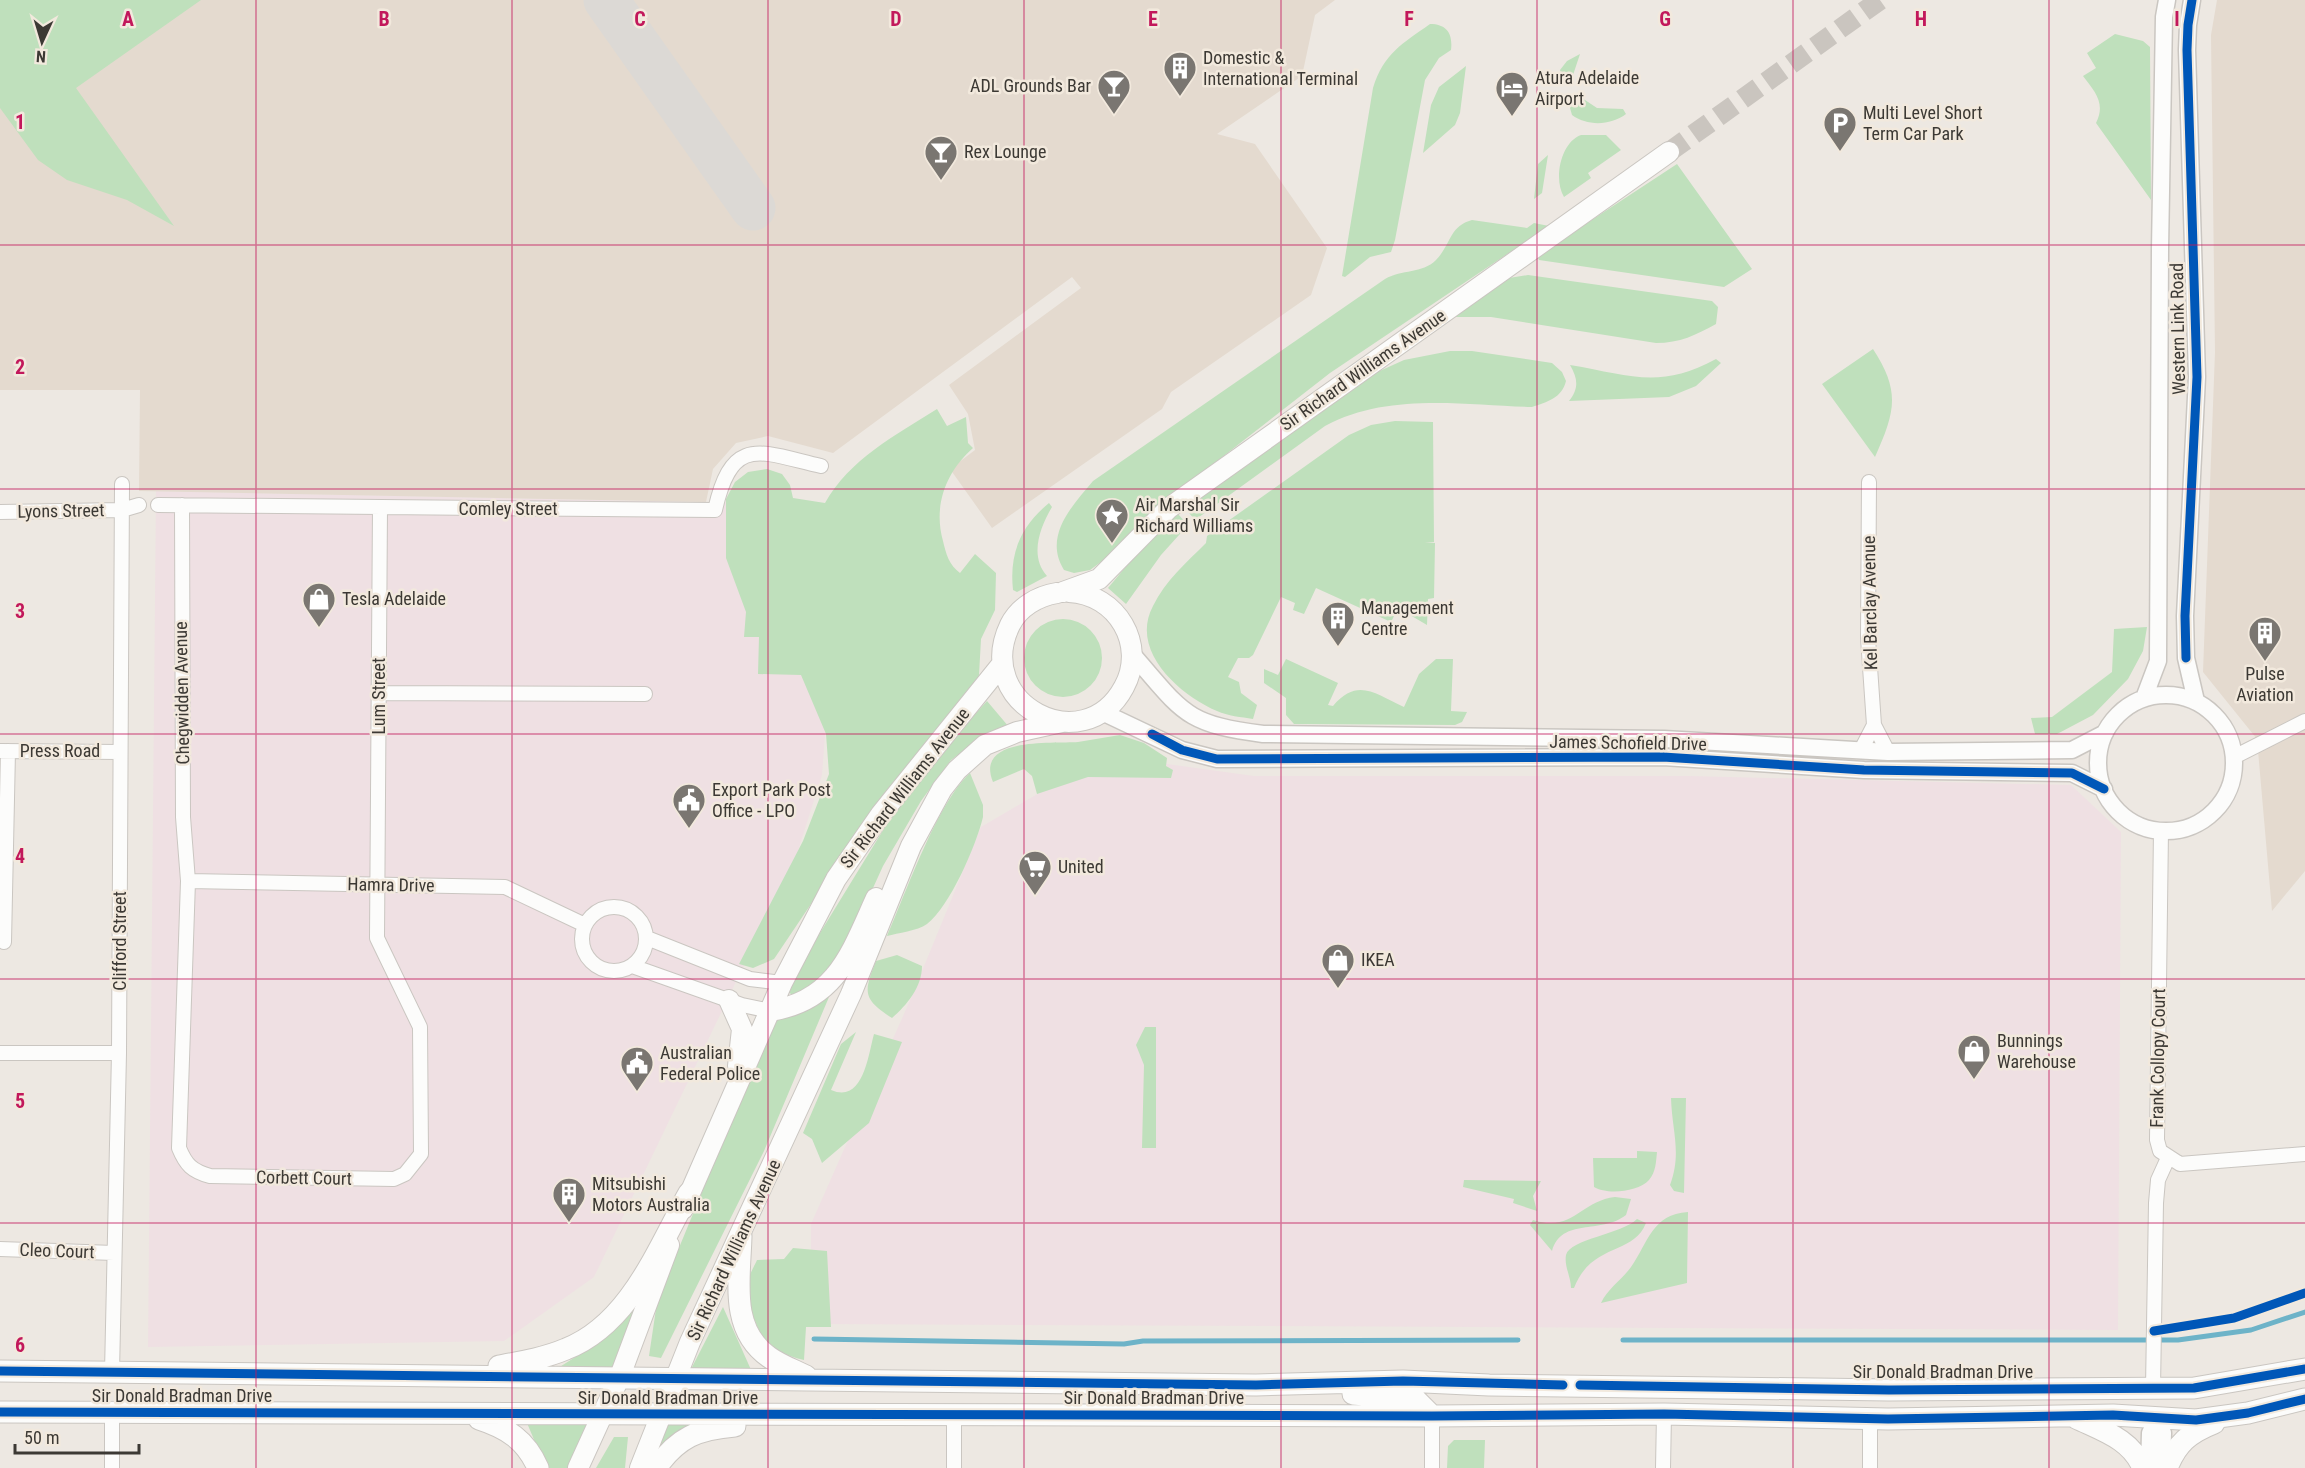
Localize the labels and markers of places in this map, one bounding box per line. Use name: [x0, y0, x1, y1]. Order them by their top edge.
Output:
place label: Domestic & International Terminal: [1203, 47, 1358, 89]
building icon: Domestic & International Terminal: [1162, 50, 1198, 97]
place label: Atura Adelaide Airport: [1535, 67, 1639, 109]
bar icon: ADL Grounds Bar: [1096, 68, 1132, 115]
hotel icon: Atura Adelaide Airport: [1494, 70, 1530, 117]
place label: ADL Grounds Bar: [970, 75, 1092, 96]
place label: Multi Level Short Term Car Park: [1863, 102, 1983, 144]
parking icon: Multi Level Short Term Car Park: [1822, 105, 1858, 152]
bar icon: Rex Lounge: [923, 134, 959, 181]
place label: Rex Lounge: [964, 141, 1046, 162]
place label: Air Marshal Sir Richard Williams: [1135, 494, 1253, 536]
place icon: Air Marshal Sir Richard Williams: [1094, 497, 1130, 544]
shop icon: Tesla Adelaide: [301, 581, 337, 628]
place label: Tesla Adelaide: [342, 588, 446, 609]
place label: Management Centre: [1361, 597, 1454, 639]
building icon: Management Centre: [1320, 600, 1356, 647]
building icon: Pulse Aviation: [2247, 615, 2283, 662]
place label: Pulse Aviation: [2236, 663, 2294, 705]
place label: Export Park Post Office - LPO: [712, 779, 831, 821]
public building icon: Export Park Post Office - LPO: [671, 782, 707, 829]
supermarket icon: United: [1017, 849, 1053, 896]
place label: United: [1058, 856, 1104, 877]
shop icon: IKEA: [1320, 942, 1356, 989]
place label: IKEA: [1361, 949, 1395, 970]
place label: Bunnings Warehouse: [1997, 1030, 2076, 1072]
shop icon: Bunnings Warehouse: [1956, 1033, 1992, 1080]
place label: Australian Federal Police: [660, 1042, 760, 1084]
public building icon: Australian Federal Police: [619, 1045, 655, 1092]
place label: Mitsubishi Motors Australia: [592, 1173, 710, 1215]
building icon: Mitsubishi Motors Australia: [551, 1176, 587, 1223]

